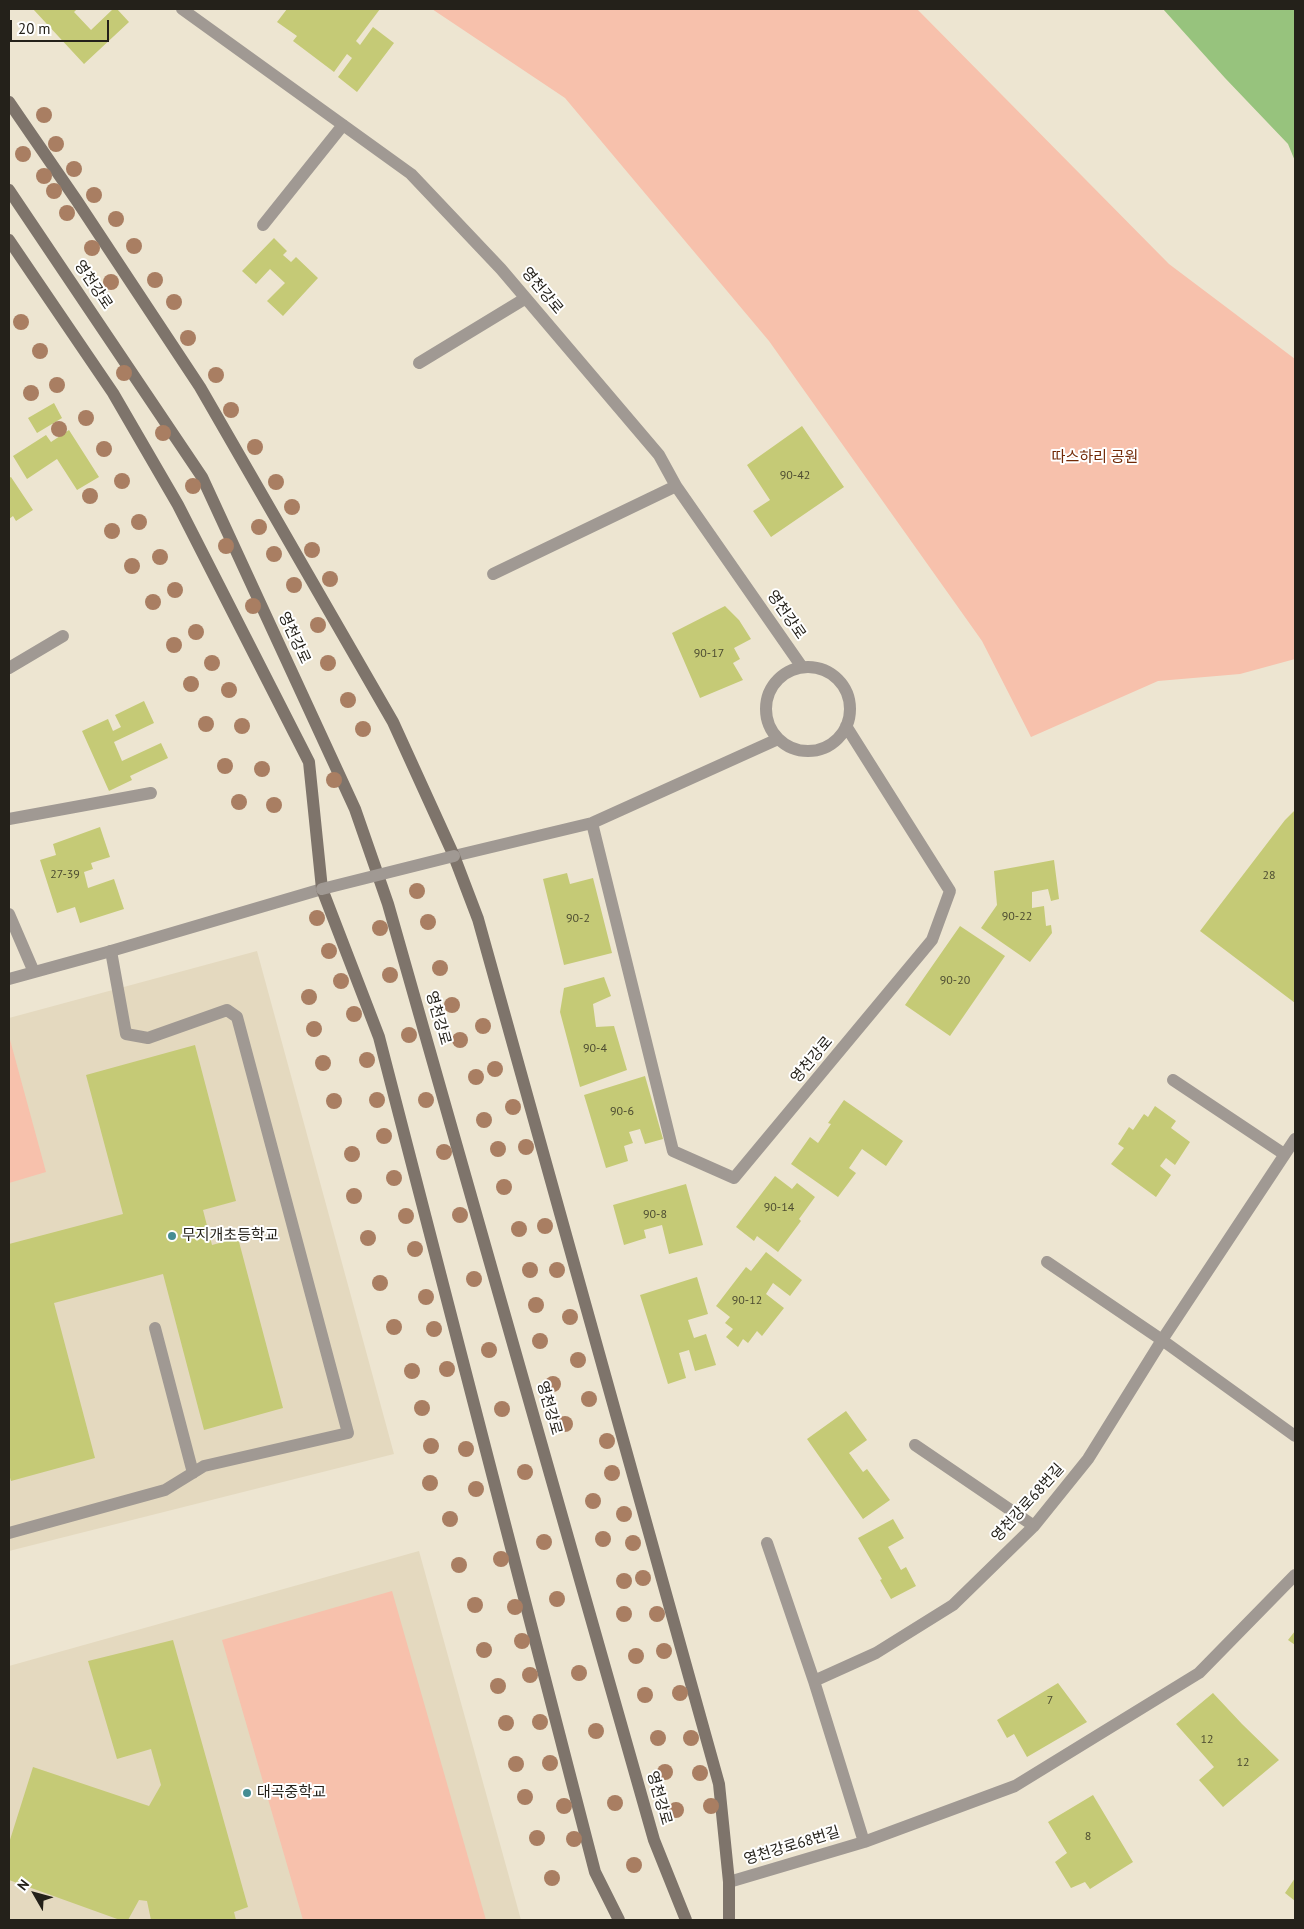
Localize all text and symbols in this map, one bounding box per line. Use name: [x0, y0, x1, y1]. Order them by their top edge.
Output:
scale bar: [12, 10, 111, 42]
text: 20 m: [18, 19, 51, 38]
street label: 영천강로: [70, 257, 116, 313]
street label: 영천강로: [517, 264, 567, 318]
park label: 따스하리 공원: [1052, 449, 1138, 467]
house number: 90-42: [780, 469, 810, 483]
street label: 영천강로: [763, 587, 809, 643]
street label: 영천강로: [274, 609, 314, 667]
house number: 90-17: [694, 647, 724, 661]
house number: 27-39: [50, 868, 80, 882]
house number: 28: [1262, 869, 1276, 883]
house number: 90-22: [1002, 910, 1032, 924]
house number: 90-2: [566, 912, 590, 926]
house number: 90-20: [940, 974, 970, 988]
street label: 영천강로: [422, 989, 454, 1047]
street label: 영천강로: [787, 1033, 837, 1087]
house number: 90-4: [583, 1042, 607, 1056]
house number: 90-6: [610, 1105, 634, 1119]
house number: 90-14: [764, 1201, 794, 1215]
house number: 90-8: [643, 1208, 667, 1222]
place label: 무지개초등학교: [182, 1227, 279, 1245]
marker: 무지개초등학교: [166, 1230, 178, 1242]
house number: 90-12: [732, 1294, 762, 1308]
street label: 영천강로: [533, 1379, 565, 1437]
street label: 영천강로68번길: [988, 1460, 1068, 1546]
house number: 7: [1047, 1694, 1053, 1708]
house number: 12: [1200, 1733, 1214, 1747]
house number: 12: [1236, 1756, 1250, 1770]
street label: 영천강로: [643, 1769, 675, 1827]
place label: 대곡중학교: [257, 1784, 326, 1802]
marker: 대곡중학교: [241, 1787, 253, 1799]
street label: 영천강로68번길: [742, 1823, 842, 1869]
house number: 8: [1085, 1830, 1091, 1844]
north arrow: [10, 1869, 60, 1919]
text: N: [13, 1876, 33, 1894]

